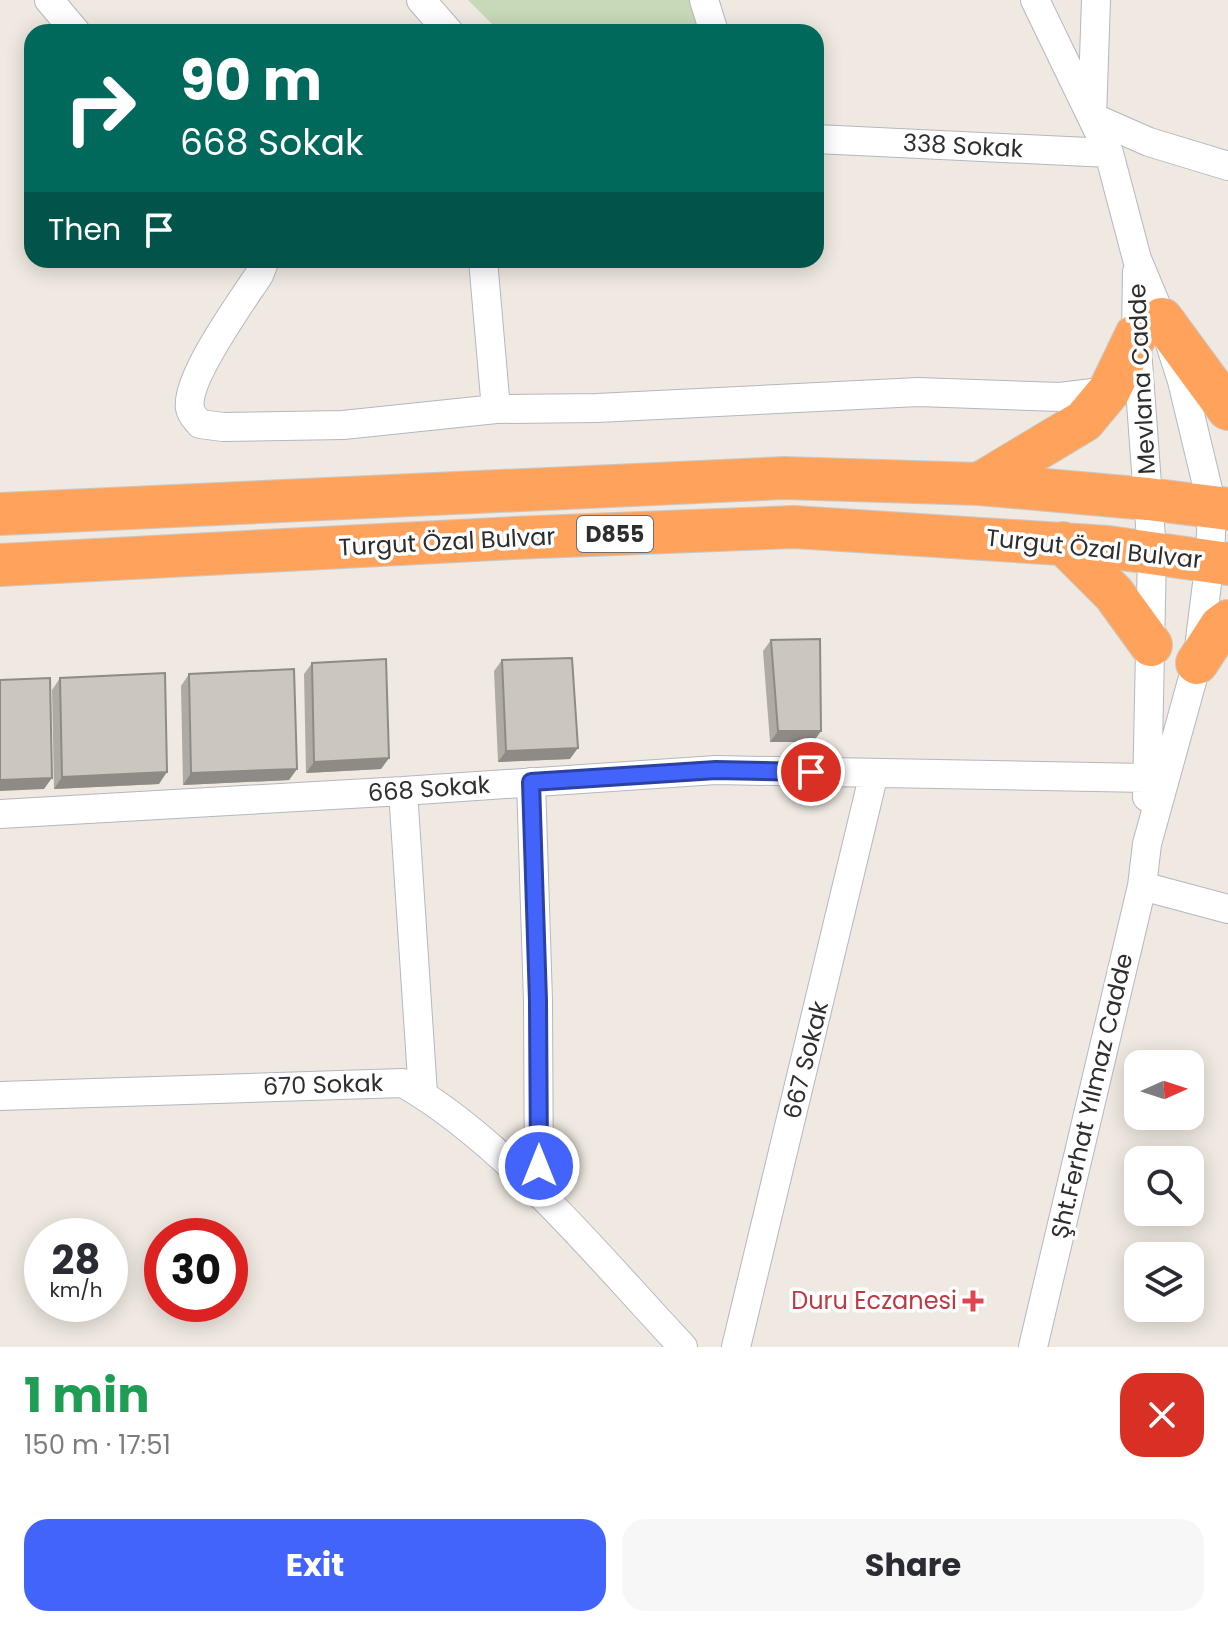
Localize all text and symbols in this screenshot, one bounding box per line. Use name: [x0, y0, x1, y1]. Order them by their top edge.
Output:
text: 90 m: [180, 41, 322, 120]
icon: right: [48, 56, 152, 160]
text: 668 Sokak: [180, 117, 364, 168]
street label: 338 Sokak: [902, 126, 1025, 165]
text: Then: [48, 208, 121, 251]
icon: arrive: [137, 208, 181, 252]
street label: Mevlana Cadde: [1120, 283, 1163, 475]
road number: D855: [577, 516, 653, 552]
street label: Turgut Özal Bulvar: [338, 519, 556, 564]
street label: Turgut Özal Bulvar: [984, 521, 1204, 576]
pin: [777, 738, 845, 806]
icon: arrive: [789, 750, 833, 794]
street label: 668 Sokak: [367, 768, 492, 809]
street label: Şht.Ferhat Yılmaz Cadde: [1043, 950, 1140, 1242]
street label: 667 Sokak: [775, 997, 836, 1122]
north arrow: [1124, 1050, 1204, 1130]
map controls: [1124, 1050, 1204, 1322]
street label: 670 Sokak: [262, 1066, 384, 1103]
position arrow: [497, 1124, 581, 1208]
button: search: [1124, 1146, 1204, 1226]
speed limit sign: 30: [144, 1218, 248, 1322]
text: 28: [52, 1232, 100, 1288]
button: layers: [1124, 1242, 1204, 1322]
text: km/h: [49, 1276, 103, 1304]
place label: Duru Eczanesi: [791, 1284, 957, 1317]
marker: Duru Eczanesi: [964, 1292, 982, 1310]
text: 1 min: [24, 1362, 150, 1429]
button: close: [1120, 1373, 1204, 1457]
text: 150 m · 17:51: [24, 1427, 171, 1463]
button: Exit: [24, 1519, 606, 1611]
button: Share: [622, 1519, 1204, 1611]

